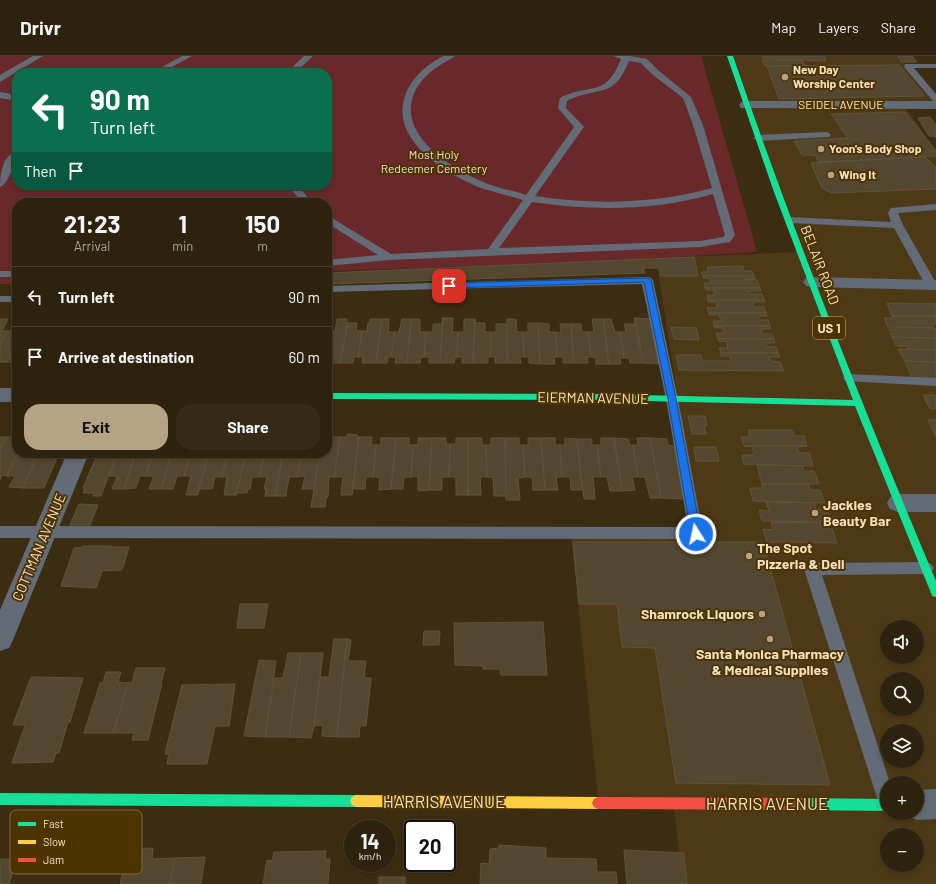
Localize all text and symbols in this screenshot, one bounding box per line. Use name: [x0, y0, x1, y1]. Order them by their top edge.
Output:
text: Drivr: [20, 16, 61, 39]
text: Map: [771, 19, 796, 36]
text: Layers: [818, 19, 859, 36]
text: Share: [881, 19, 916, 36]
place label: New Day Worship Center: [793, 62, 875, 90]
marker: New Day Worship Center: [780, 72, 790, 82]
text: 90 m: [90, 82, 150, 116]
icon: left: [24, 84, 76, 136]
street label: SEIDEL AVENUE: [798, 97, 884, 111]
text: Turn left: [90, 116, 156, 138]
place label: Yoon's Body Shop: [829, 141, 922, 155]
marker: Yoon's Body Shop: [816, 144, 826, 154]
park label: Most Holy Redeemer Cemetery: [381, 147, 488, 175]
icon: arrive: [65, 160, 87, 182]
text: Then: [24, 162, 57, 180]
place label: Wing It: [839, 167, 876, 181]
marker: Wing It: [826, 170, 836, 180]
text: 21:23: [64, 209, 120, 238]
text: 1: [178, 209, 187, 238]
text: 150: [245, 209, 280, 238]
street label: BELAIR ROAD: [798, 223, 843, 307]
text: Arrival: [74, 238, 110, 254]
text: min: [172, 238, 193, 254]
text: m: [257, 238, 268, 254]
pin: [432, 269, 466, 303]
icon: arrive: [438, 275, 460, 297]
icon: left: [24, 286, 46, 308]
text: Turn left: [58, 288, 114, 306]
text: 90 m: [288, 288, 320, 306]
road number: US 1: [813, 317, 845, 339]
icon: arrive: [24, 346, 46, 368]
text: Arrive at destination: [58, 348, 194, 366]
text: 60 m: [288, 348, 320, 366]
street label: EIERMAN AVENUE: [537, 388, 649, 407]
button: Exit: [24, 404, 168, 450]
button: Share: [176, 404, 320, 450]
street label: COTTMAN AVENUE: [8, 490, 69, 603]
place label: Jackies Beauty Bar: [823, 496, 891, 529]
marker: Jackies Beauty Bar: [810, 508, 820, 518]
position arrow: [675, 513, 717, 555]
place label: The Spot Pizzeria & Deli: [757, 539, 845, 572]
marker: The Spot Pizzeria & Deli: [744, 551, 754, 561]
place label: Shamrock Liquors: [641, 605, 754, 622]
marker: Shamrock Liquors: [757, 609, 767, 619]
map controls: [880, 620, 924, 872]
button: sound: [880, 620, 924, 664]
marker: Santa Monica Pharmacy & Medical Supplies: [765, 634, 775, 644]
place label: Santa Monica Pharmacy & Medical Supplies: [696, 645, 844, 678]
button: search: [880, 672, 924, 716]
button: layers: [880, 724, 924, 768]
button: +: [880, 776, 924, 820]
street label: HARRIS AVENUE: [383, 791, 505, 811]
street label: HARRIS AVENUE: [706, 793, 828, 813]
legend: [10, 810, 142, 874]
text: Fast: [43, 817, 64, 830]
speed limit sign: 20: [404, 820, 456, 872]
button: −: [880, 828, 924, 872]
text: 14: [360, 829, 380, 853]
text: Slow: [43, 835, 66, 848]
text: km/h: [359, 850, 381, 862]
text: Jam: [43, 853, 64, 866]

